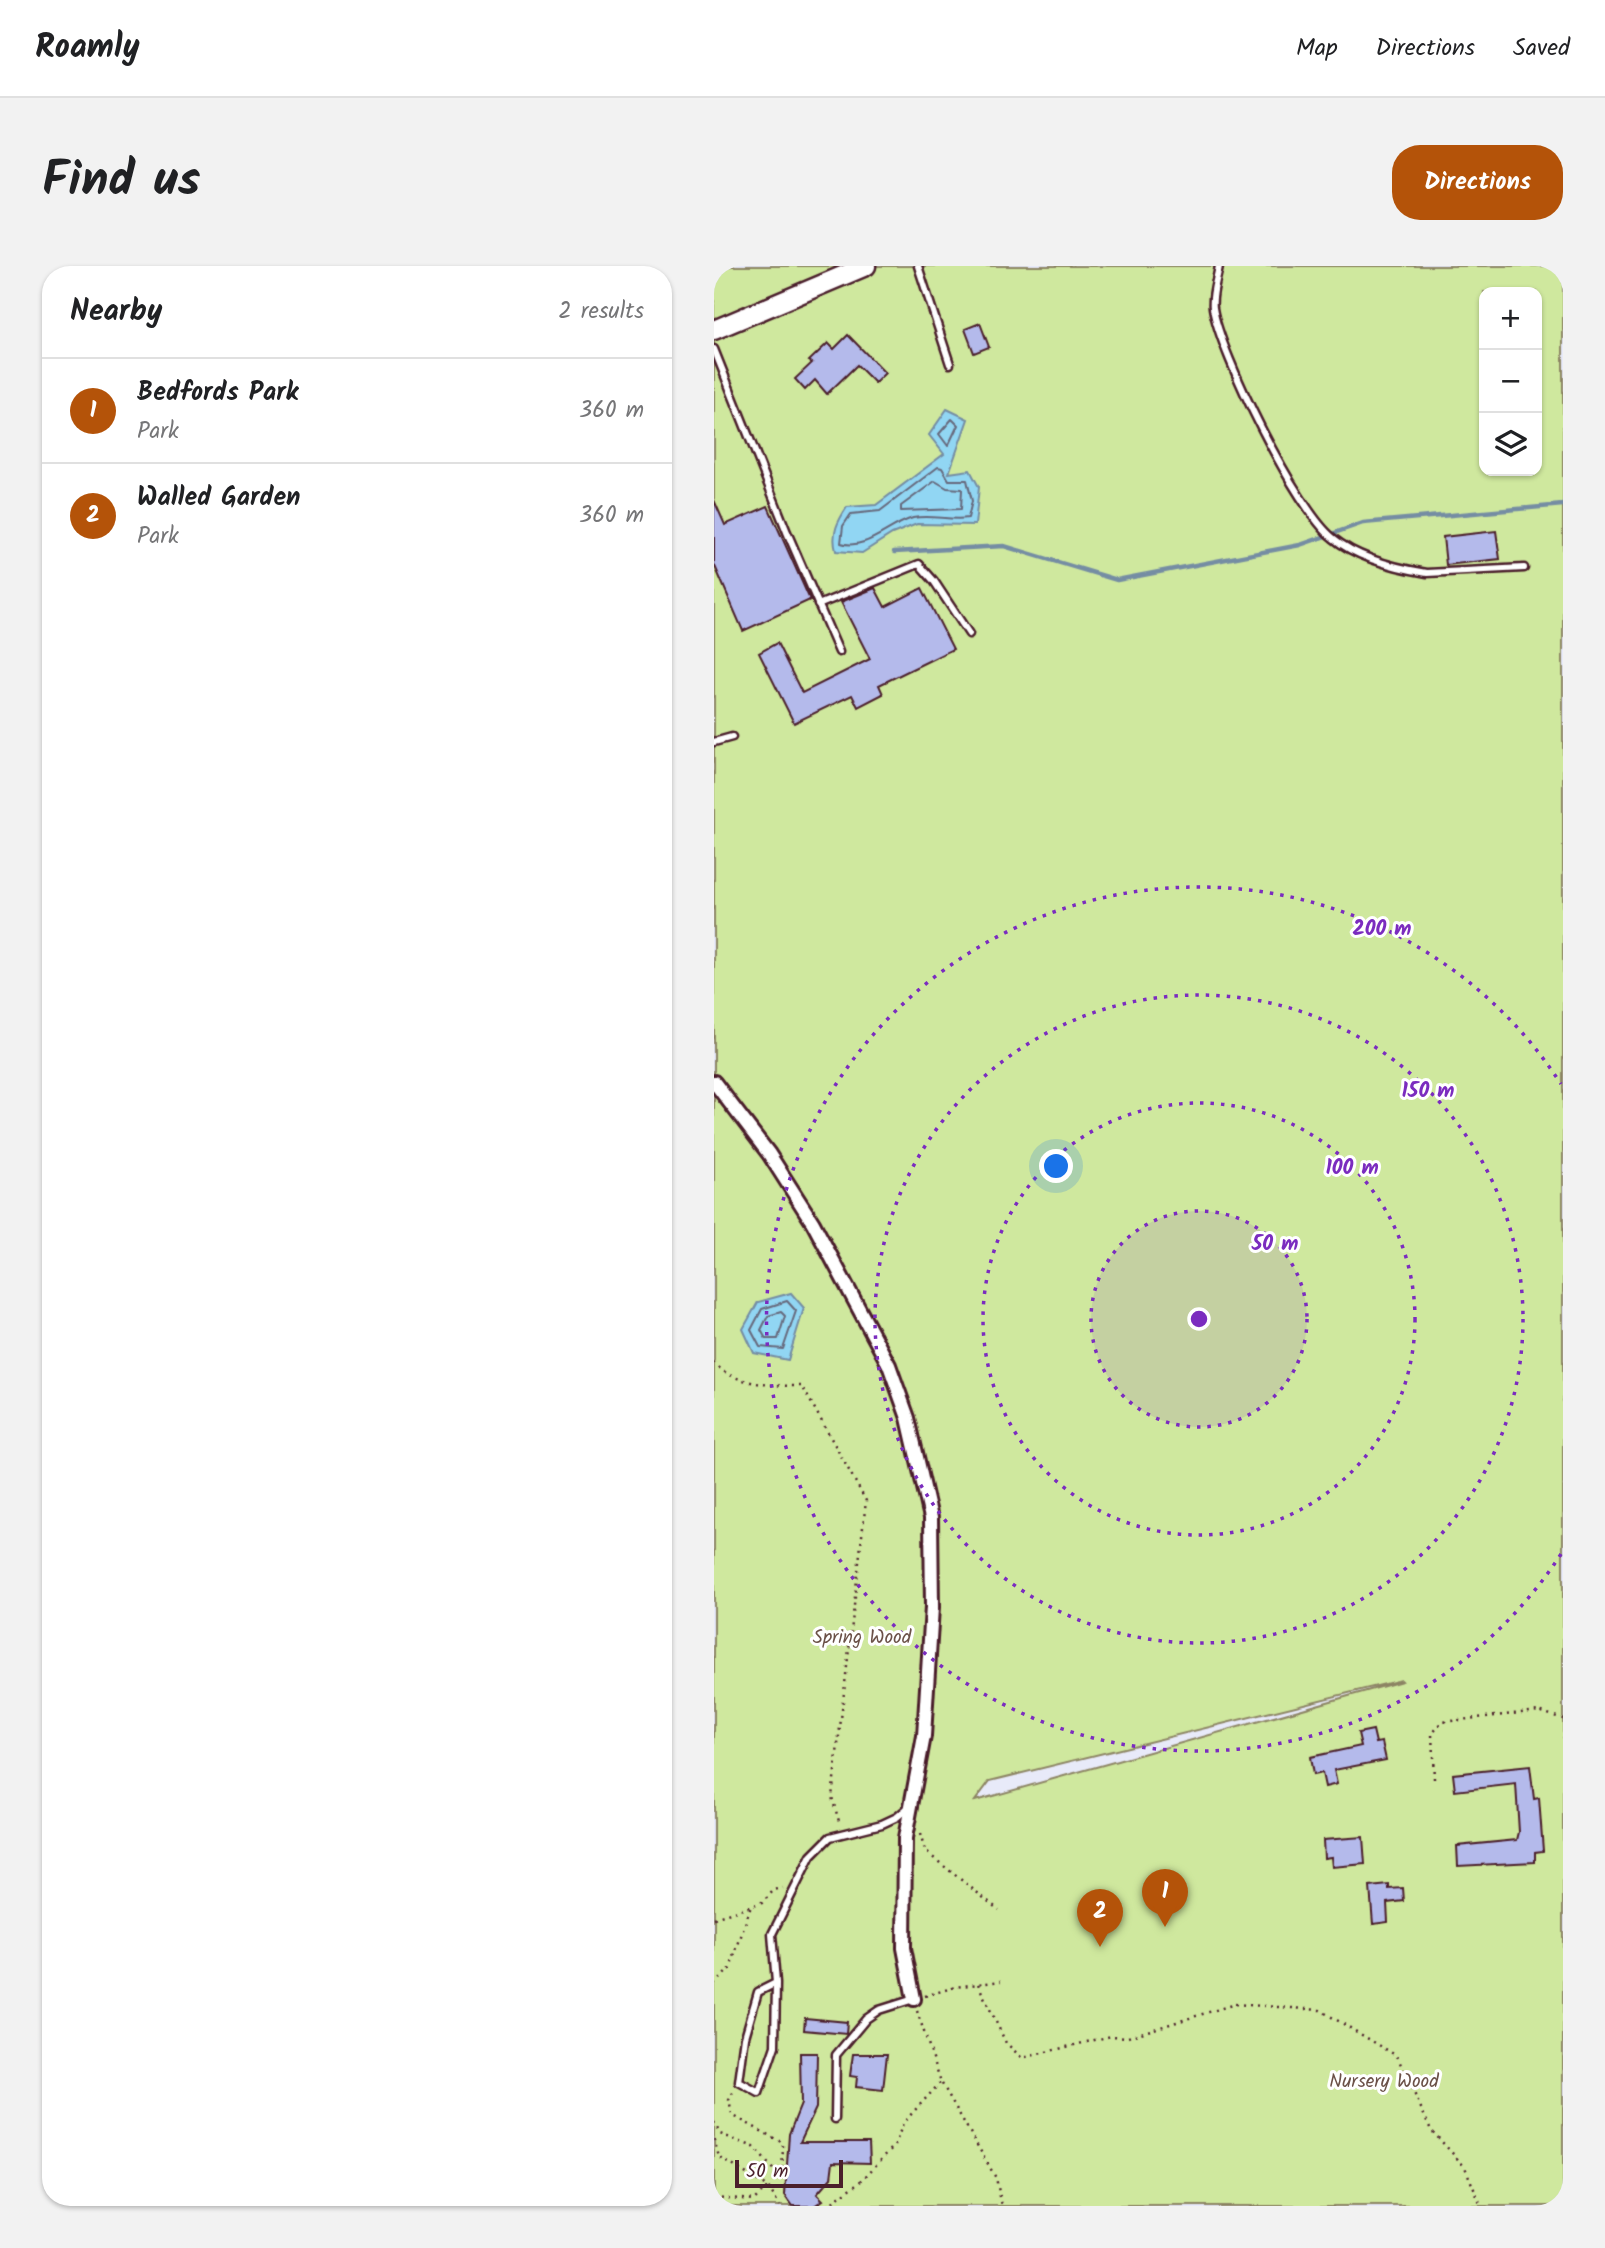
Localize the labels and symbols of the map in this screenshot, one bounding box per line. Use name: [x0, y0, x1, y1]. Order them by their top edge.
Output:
text: 200 m: [1352, 913, 1412, 946]
text: 150 m: [1401, 1075, 1455, 1108]
your location: [1039, 1149, 1073, 1183]
text: 100 m: [1325, 1152, 1379, 1185]
text: 50 m: [1251, 1228, 1298, 1261]
centre of rings: [1187, 1307, 1211, 1331]
park label: Spring Wood: [813, 1623, 912, 1653]
pin: 1: [1142, 1869, 1188, 1927]
pin: 2: [1077, 1889, 1123, 1947]
park label: Nursery Wood: [1329, 2067, 1439, 2097]
scale bar: [735, 2157, 844, 2189]

